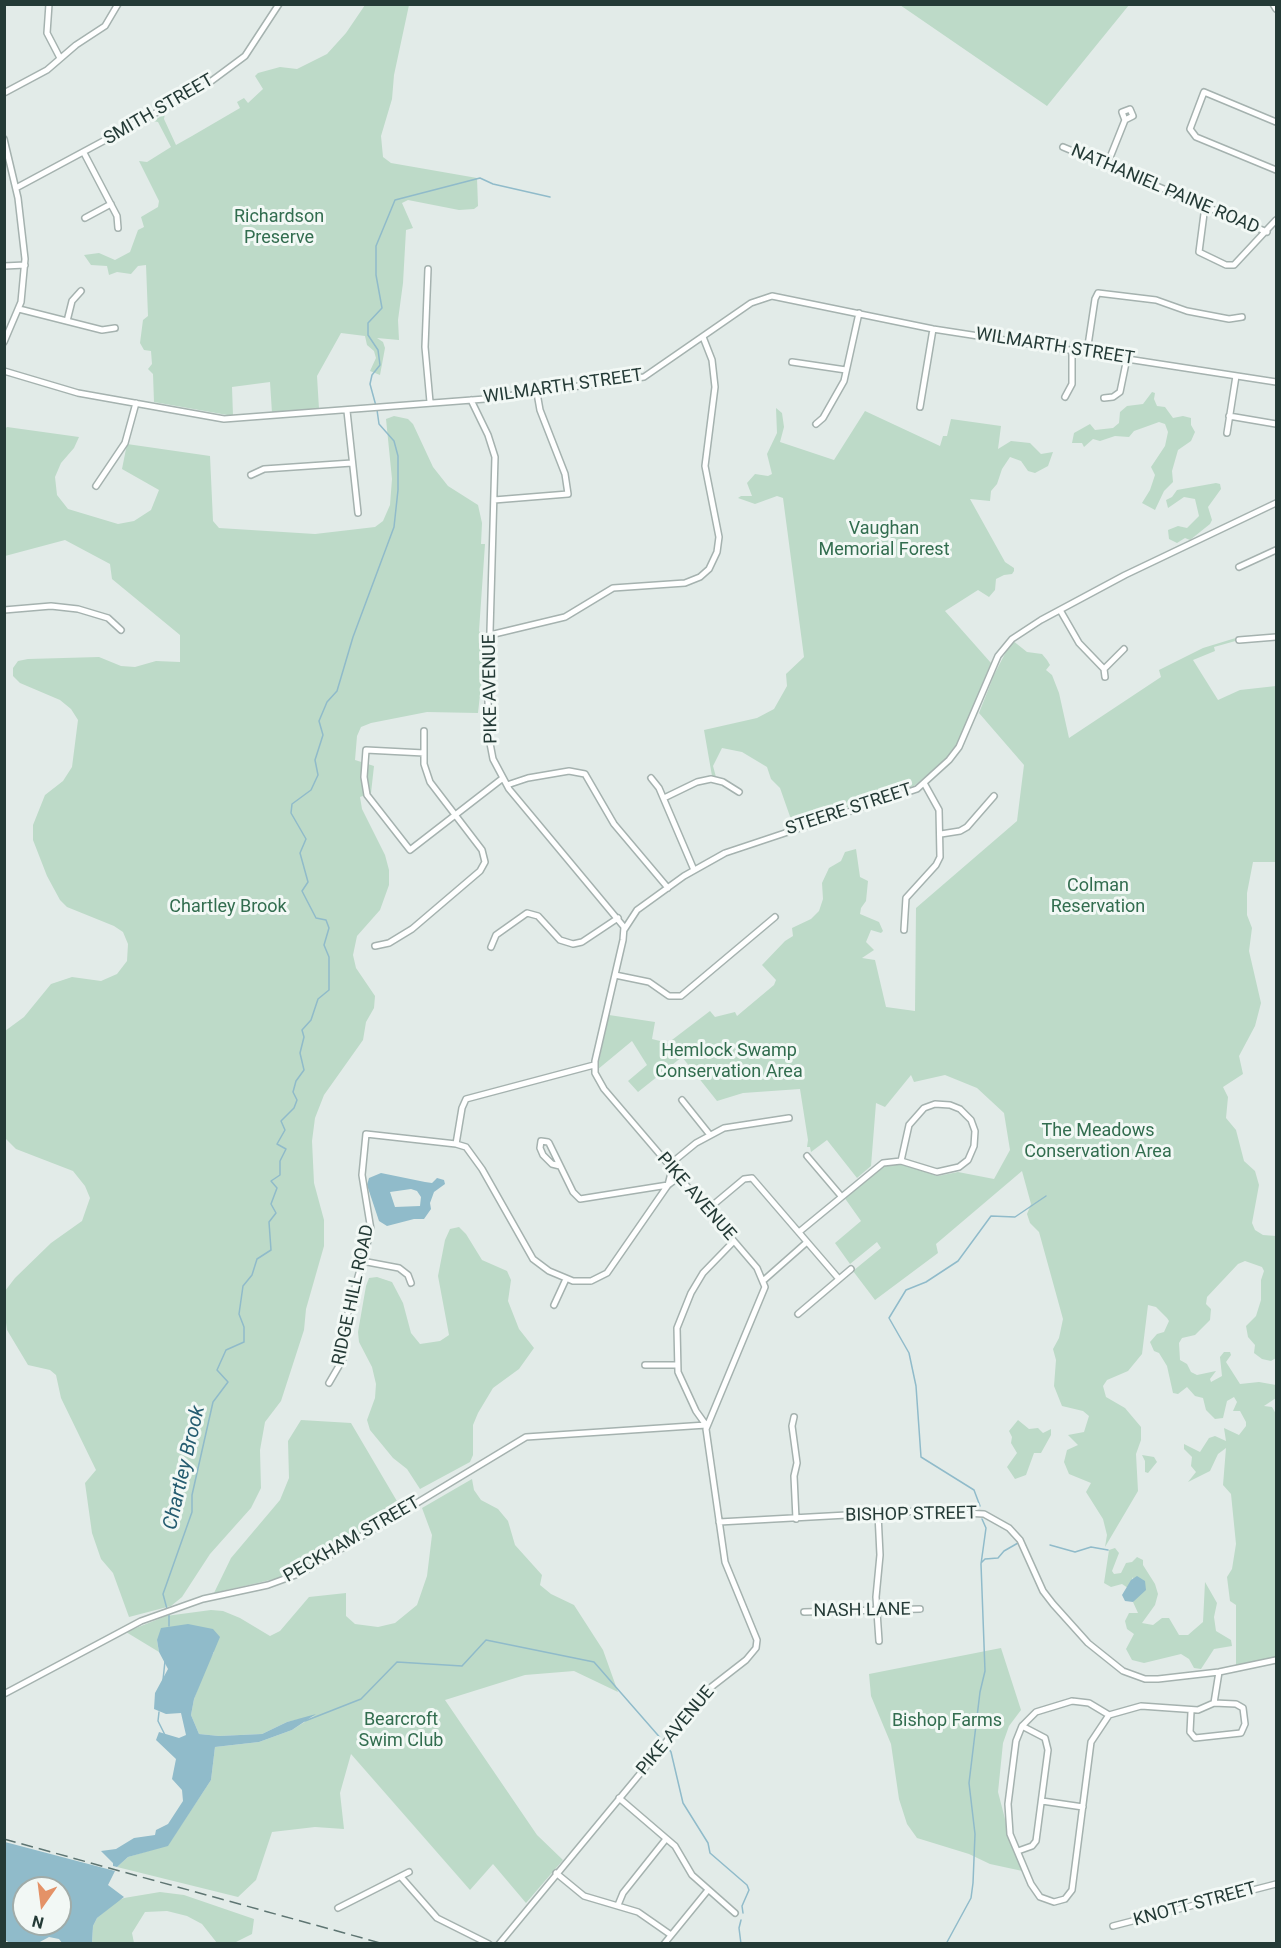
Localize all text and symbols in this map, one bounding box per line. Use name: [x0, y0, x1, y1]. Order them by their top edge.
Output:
street label: SMITH STREET: [100, 70, 218, 150]
street label: NATHANIEL PAINE ROAD: [1068, 141, 1262, 239]
park label: Richardson Preserve: [234, 206, 324, 248]
street label: WILMARTH STREET: [974, 324, 1136, 370]
street label: WILMARTH STREET: [482, 365, 644, 409]
park label: Vaughan Memorial Forest: [818, 518, 950, 560]
street label: PIKE AVENUE: [479, 634, 503, 744]
street label: STEERE STREET: [783, 779, 915, 841]
park label: Colman Reservation: [1051, 875, 1145, 918]
park label: Chartley Brook: [169, 896, 287, 918]
park label: Hemlock Swamp Conservation Area: [655, 1040, 803, 1082]
park label: The Meadows Conservation Area: [1024, 1120, 1172, 1162]
street label: PIKE AVENUE: [652, 1149, 740, 1245]
street label: RIDGE HILL ROAD: [329, 1223, 379, 1367]
water label: Chartley Brook: [159, 1404, 211, 1532]
street label: PECKHAM STREET: [280, 1492, 424, 1588]
street label: BISHOP STREET: [845, 1503, 977, 1527]
street label: NASH LANE: [813, 1599, 911, 1623]
street label: PIKE AVENUE: [632, 1682, 720, 1780]
park label: Bearcroft Swim Club: [359, 1709, 443, 1752]
park label: Bishop Farms: [892, 1710, 1002, 1732]
north arrow: [12, 1876, 72, 1936]
street label: KNOTT STREET: [1131, 1878, 1259, 1932]
text: N: [30, 1911, 46, 1933]

